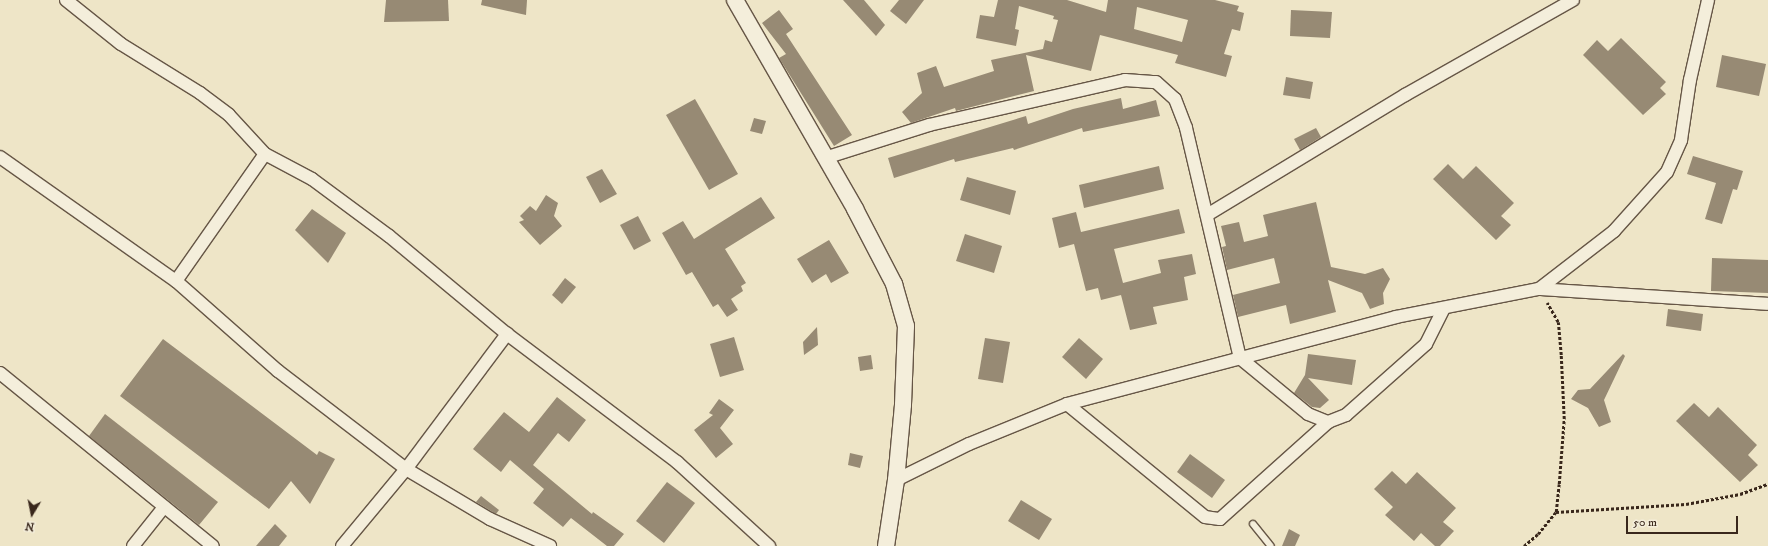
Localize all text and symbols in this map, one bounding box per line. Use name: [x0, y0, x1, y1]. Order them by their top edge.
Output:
north arrow: [12, 494, 52, 534]
scale bar: [1628, 508, 1740, 534]
text: 50 m: [1633, 515, 1657, 530]
text: N: [24, 518, 36, 533]

